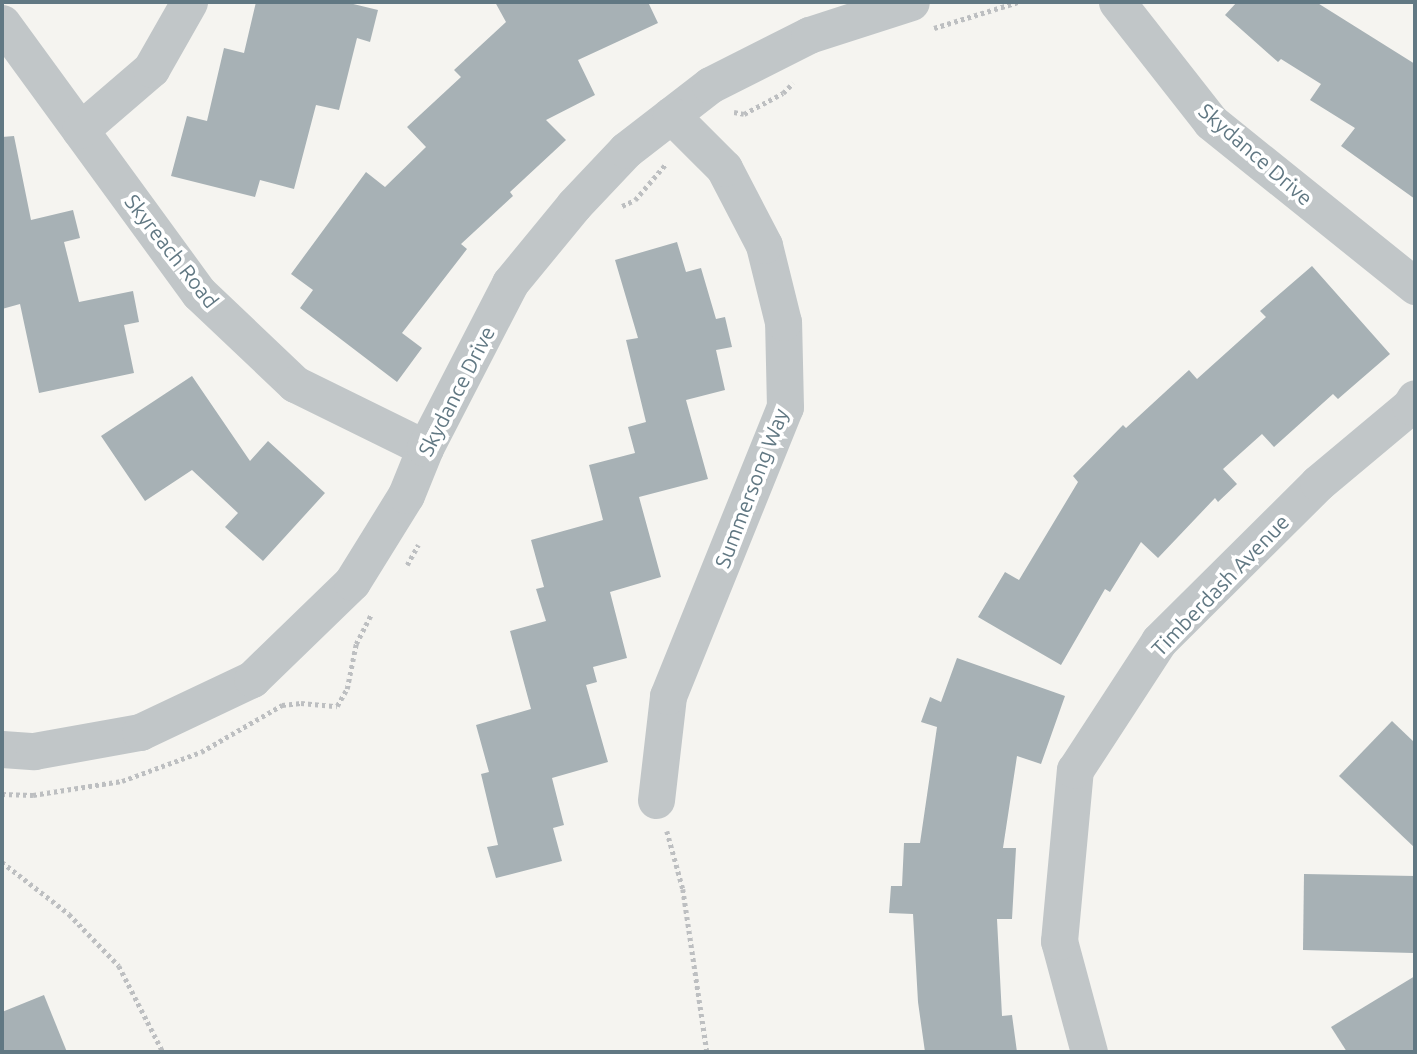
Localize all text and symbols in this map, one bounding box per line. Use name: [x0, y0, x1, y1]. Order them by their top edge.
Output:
street label: Skydance Drive: [1194, 98, 1318, 210]
street label: Skyreach Road: [120, 189, 224, 313]
street label: Skydance Drive: [412, 322, 500, 460]
street label: Summersong Way: [709, 405, 793, 571]
street label: Timberdash Avenue: [1146, 509, 1294, 661]

